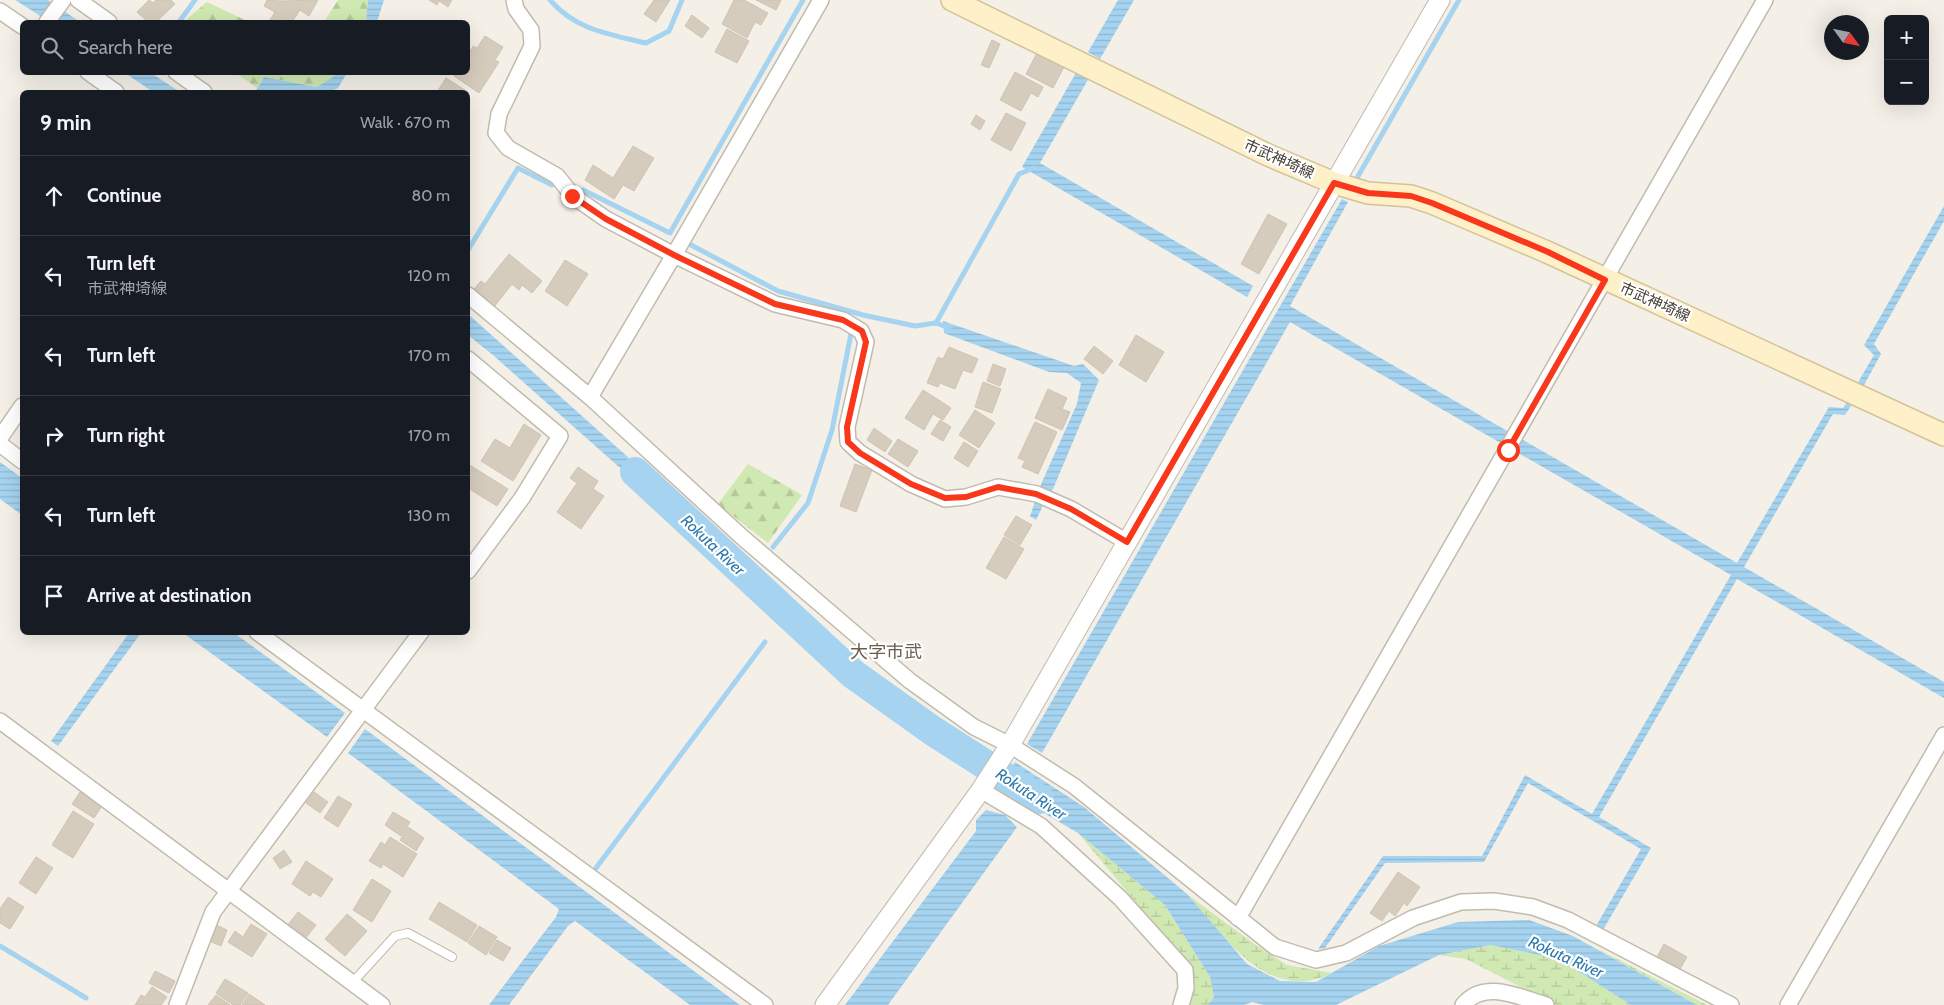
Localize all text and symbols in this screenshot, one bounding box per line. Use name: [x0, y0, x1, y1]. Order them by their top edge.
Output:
north arrow: [1824, 15, 1869, 60]
map controls: [1884, 15, 1929, 105]
button: +: [1884, 15, 1929, 60]
search box: [20, 20, 470, 75]
icon: search: [38, 34, 66, 62]
text: Search here: [78, 36, 172, 59]
button: −: [1884, 60, 1929, 105]
text: 9 min: [40, 110, 91, 135]
text: Walk · 670 m: [360, 113, 450, 132]
street label: 市武神埼線: [1241, 136, 1317, 182]
icon: ahead: [40, 182, 68, 210]
text: Continue: [87, 184, 161, 207]
route end: [561, 185, 584, 208]
text: 80 m: [412, 186, 450, 205]
text: Turn left: [87, 252, 155, 275]
icon: left: [40, 262, 68, 290]
text: 120 m: [408, 266, 450, 285]
text: 市武神埼線: [87, 279, 167, 298]
street label: 市武神埼線: [1617, 279, 1693, 325]
icon: left: [40, 342, 68, 370]
text: Turn left: [87, 344, 155, 367]
text: 170 m: [408, 346, 450, 365]
icon: right: [40, 422, 68, 450]
text: Turn right: [87, 424, 165, 447]
text: 170 m: [408, 426, 450, 445]
route start: [1497, 439, 1520, 462]
icon: left: [40, 502, 68, 530]
text: Turn left: [87, 504, 155, 527]
text: 130 m: [407, 506, 450, 525]
water label: Rokuta River: [677, 511, 750, 580]
icon: arrive: [40, 582, 68, 610]
text: Arrive at destination: [87, 584, 251, 607]
district label: 大字市武: [850, 641, 922, 663]
water label: Rokuta River: [992, 764, 1071, 824]
water label: Rokuta River: [1526, 932, 1607, 982]

